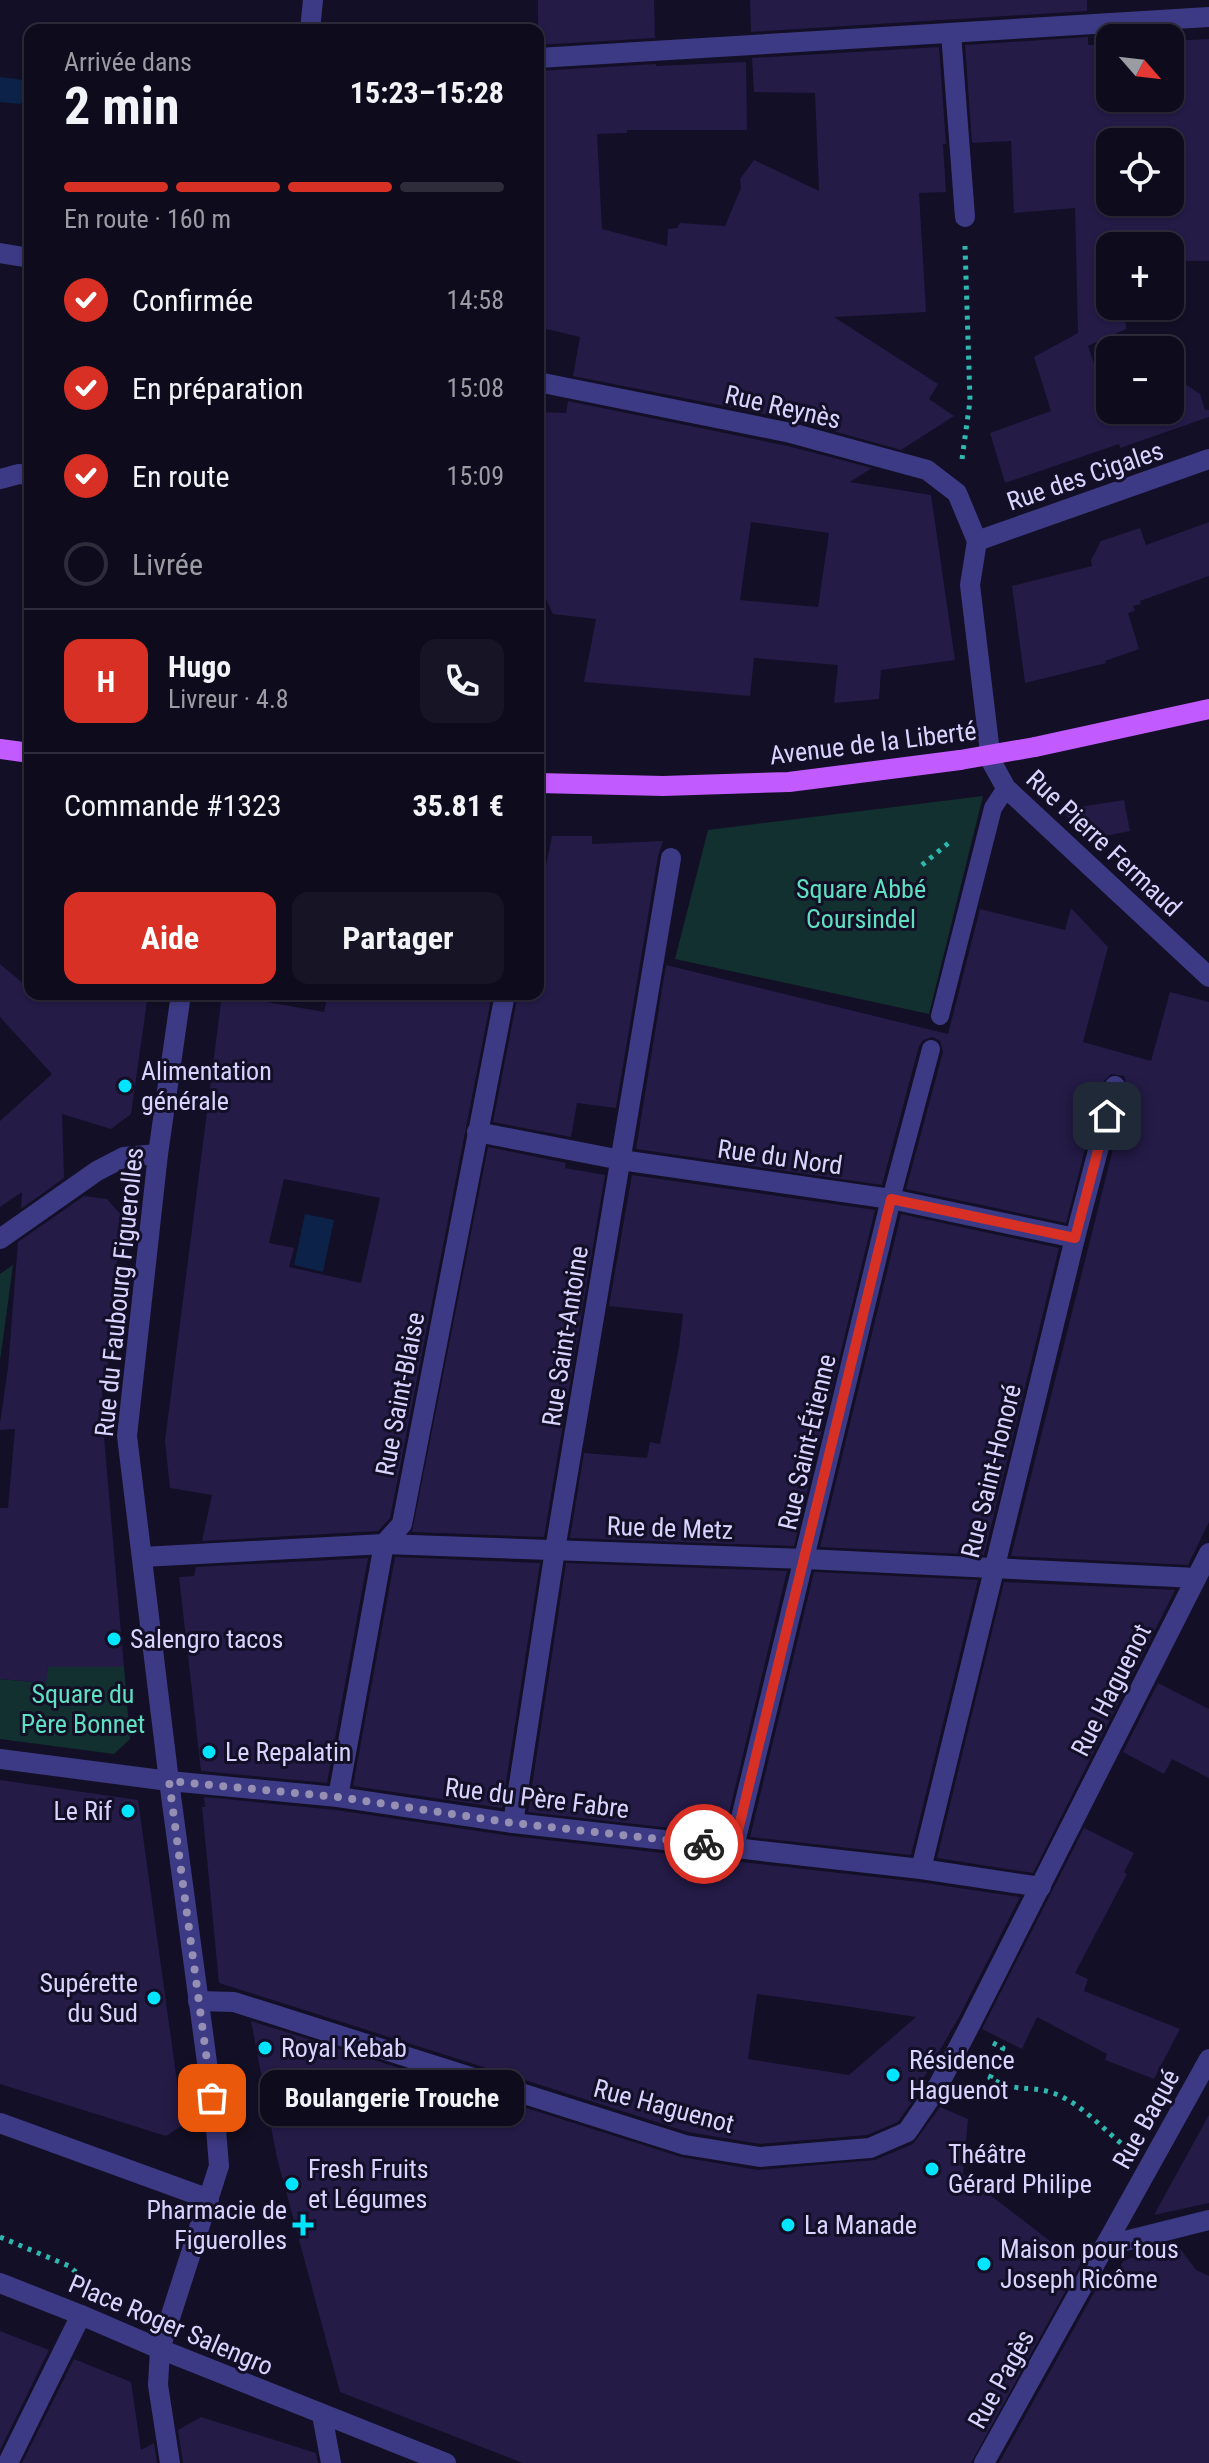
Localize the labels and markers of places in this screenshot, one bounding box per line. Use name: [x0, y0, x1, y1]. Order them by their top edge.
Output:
place label: Alimentation générale: [141, 1056, 272, 1116]
marker: Alimentation générale: [116, 1077, 134, 1095]
pin: [1073, 1082, 1141, 1150]
place label: Salengro tacos: [130, 1624, 283, 1654]
marker: Salengro tacos: [105, 1630, 123, 1648]
place label: Le Repalatin: [225, 1737, 351, 1767]
marker: Le Repalatin: [200, 1743, 218, 1761]
place label: Le Rif: [53, 1796, 112, 1826]
marker: Le Rif: [119, 1802, 137, 1820]
place label: Supérette du Sud: [39, 1968, 138, 2028]
marker: Supérette du Sud: [145, 1989, 163, 2007]
place label: Royal Kebab: [281, 2033, 407, 2063]
marker: Royal Kebab: [256, 2039, 274, 2057]
place label: Résidence Haguenot: [909, 2045, 1015, 2105]
pin: [178, 2064, 246, 2132]
marker: Résidence Haguenot: [884, 2066, 902, 2084]
callout: Boulangerie Trouche: [260, 2070, 524, 2126]
place label: Théâtre Gérard Philipe: [948, 2139, 1092, 2199]
place label: Fresh Fruits et Légumes: [308, 2154, 429, 2214]
marker: Théâtre Gérard Philipe: [923, 2160, 941, 2178]
marker: Fresh Fruits et Légumes: [283, 2175, 301, 2193]
place label: Pharmacie de Figuerolles: [146, 2195, 287, 2255]
place label: La Manade: [804, 2210, 917, 2240]
marker: Pharmacie de Figuerolles: [294, 2216, 312, 2234]
marker: La Manade: [779, 2216, 797, 2234]
place label: Maison pour tous Joseph Ricôme: [1000, 2234, 1179, 2294]
marker: Maison pour tous Joseph Ricôme: [975, 2255, 993, 2273]

